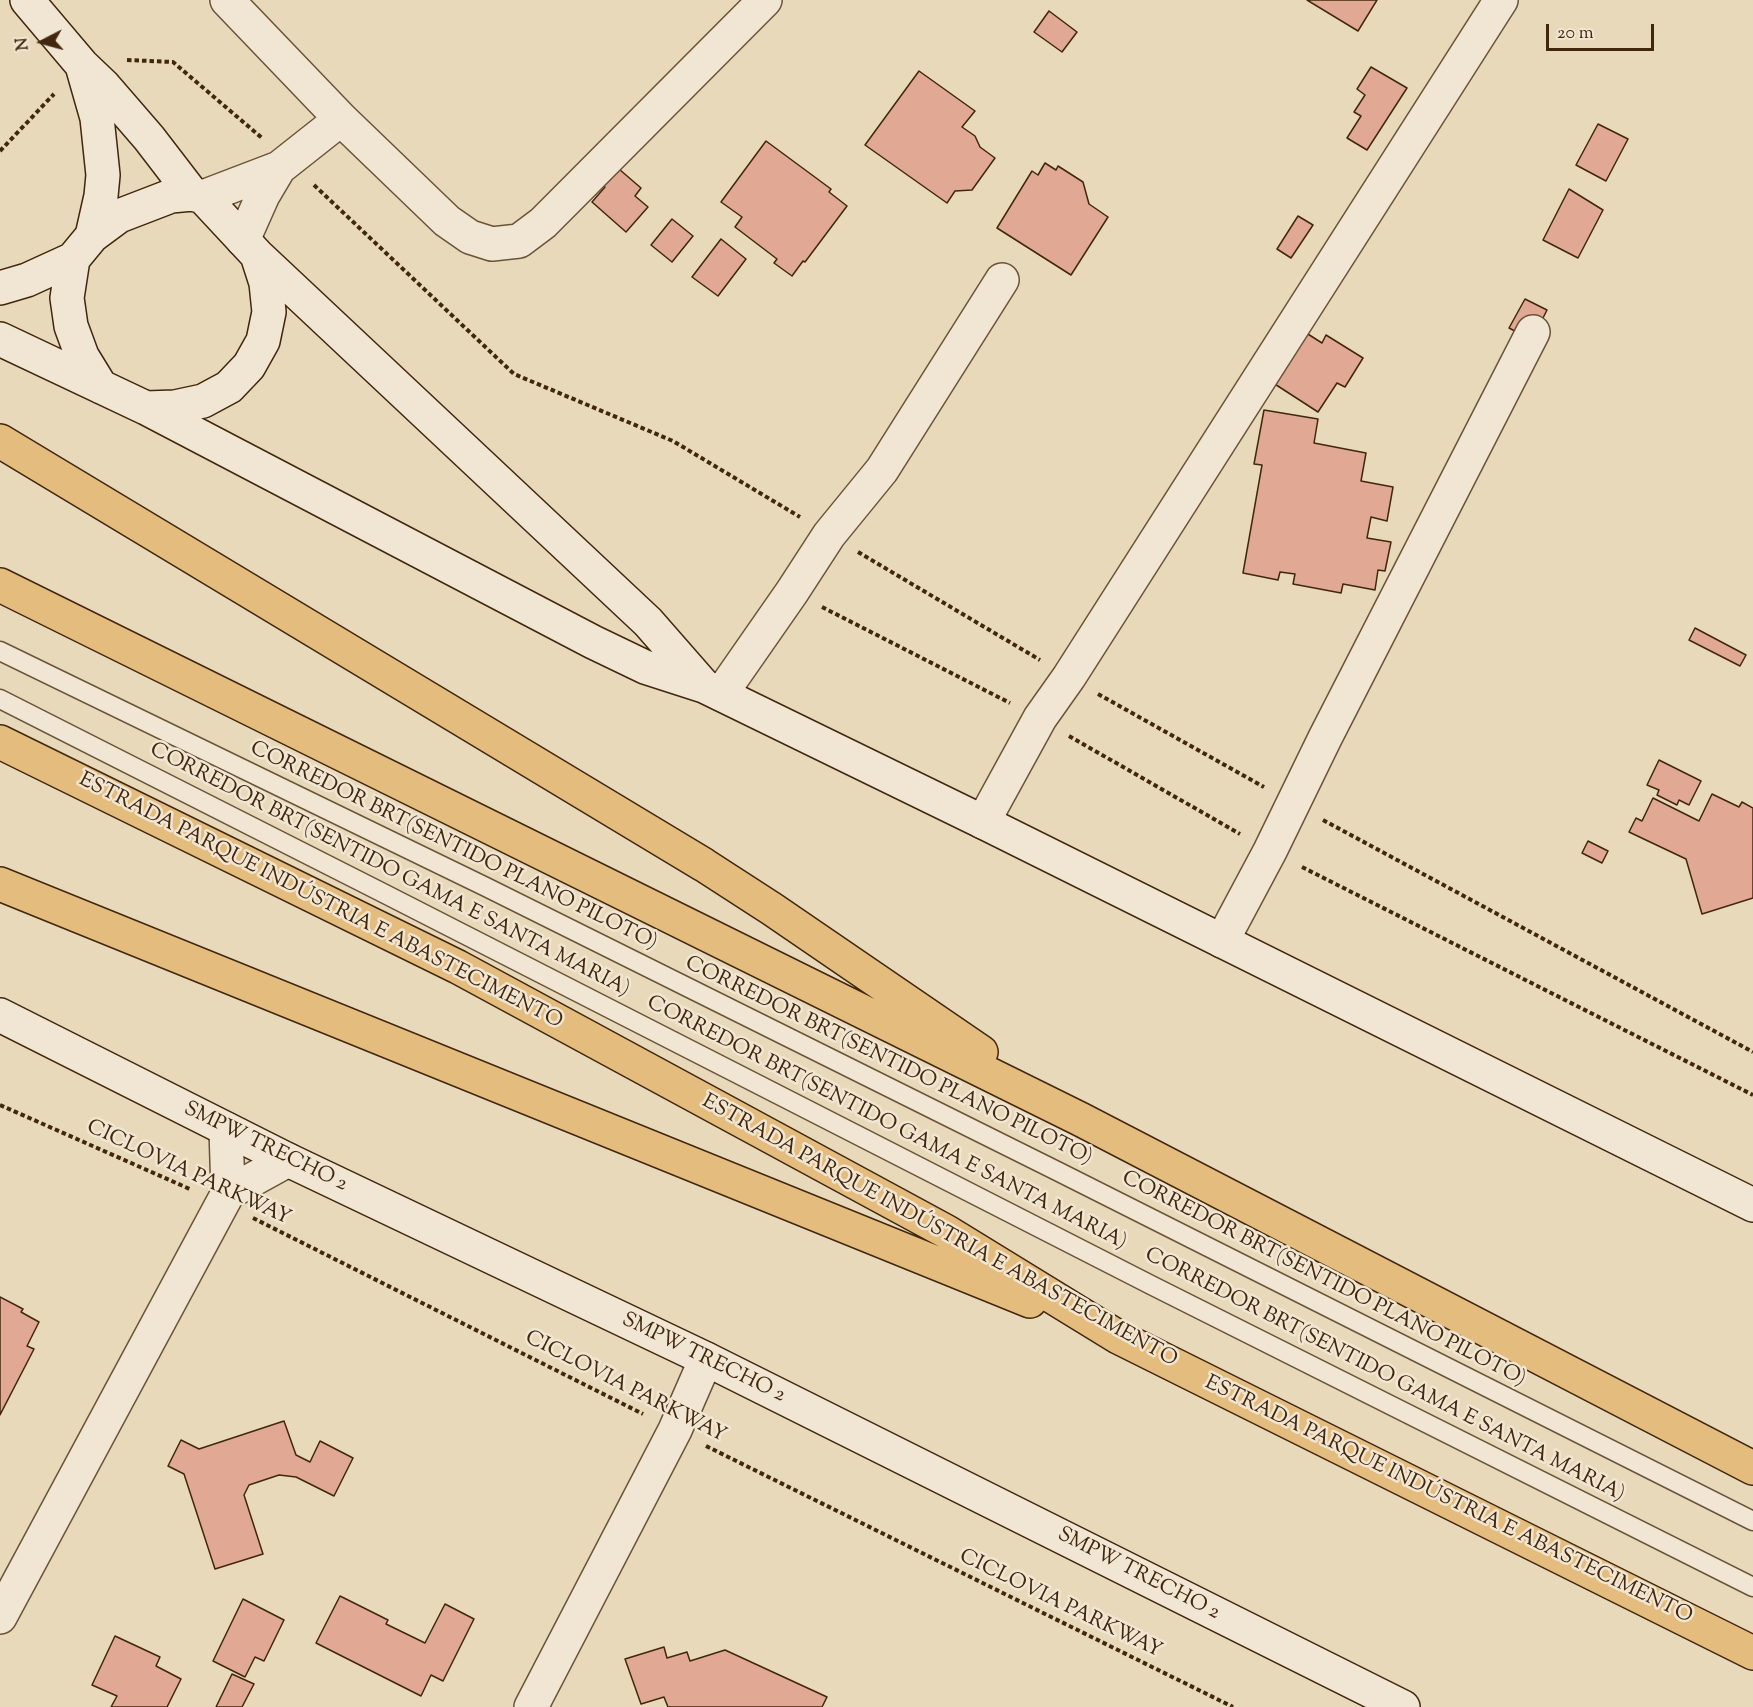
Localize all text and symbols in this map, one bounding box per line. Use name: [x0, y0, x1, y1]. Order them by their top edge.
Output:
north arrow: [12, 12, 72, 72]
scale bar: [1549, 12, 1657, 50]
text: 20 m: [1557, 21, 1594, 47]
text: N: [11, 36, 36, 51]
street label: CORREDOR BRT(SENTIDO PLANO PILOTO): [245, 737, 661, 957]
street label: CORREDOR BRT(SENTIDO GAMA E SANTA MARIA): [145, 738, 633, 1004]
street label: ESTRADA PARQUE INDÚSTRIA E ABASTECIMENTO: [74, 768, 566, 1036]
street label: CORREDOR BRT(SENTIDO PLANO PILOTO): [680, 952, 1096, 1172]
street label: CORREDOR BRT(SENTIDO GAMA E SANTA MARIA): [642, 991, 1130, 1257]
street label: ESTRADA PARQUE INDÚSTRIA E ABASTECIMENTO: [697, 1090, 1181, 1374]
street label: SMPW TRECHO 2: [179, 1097, 351, 1199]
street label: CICLOVIA PARKWAY: [82, 1116, 294, 1232]
street label: CORREDOR BRT(SENTIDO PLANO PILOTO): [1117, 1167, 1529, 1393]
street label: CORREDOR BRT(SENTIDO GAMA E SANTA MARIA): [1140, 1243, 1628, 1509]
street label: SMPW TRECHO 2: [617, 1308, 789, 1410]
street label: CICLOVIA PARKWAY: [520, 1326, 730, 1450]
street label: ESTRADA PARQUE INDÚSTRIA E ABASTECIMENTO: [1200, 1371, 1696, 1631]
street label: SMPW TRECHO 2: [1053, 1523, 1223, 1627]
street label: CICLOVIA PARKWAY: [955, 1545, 1165, 1665]

